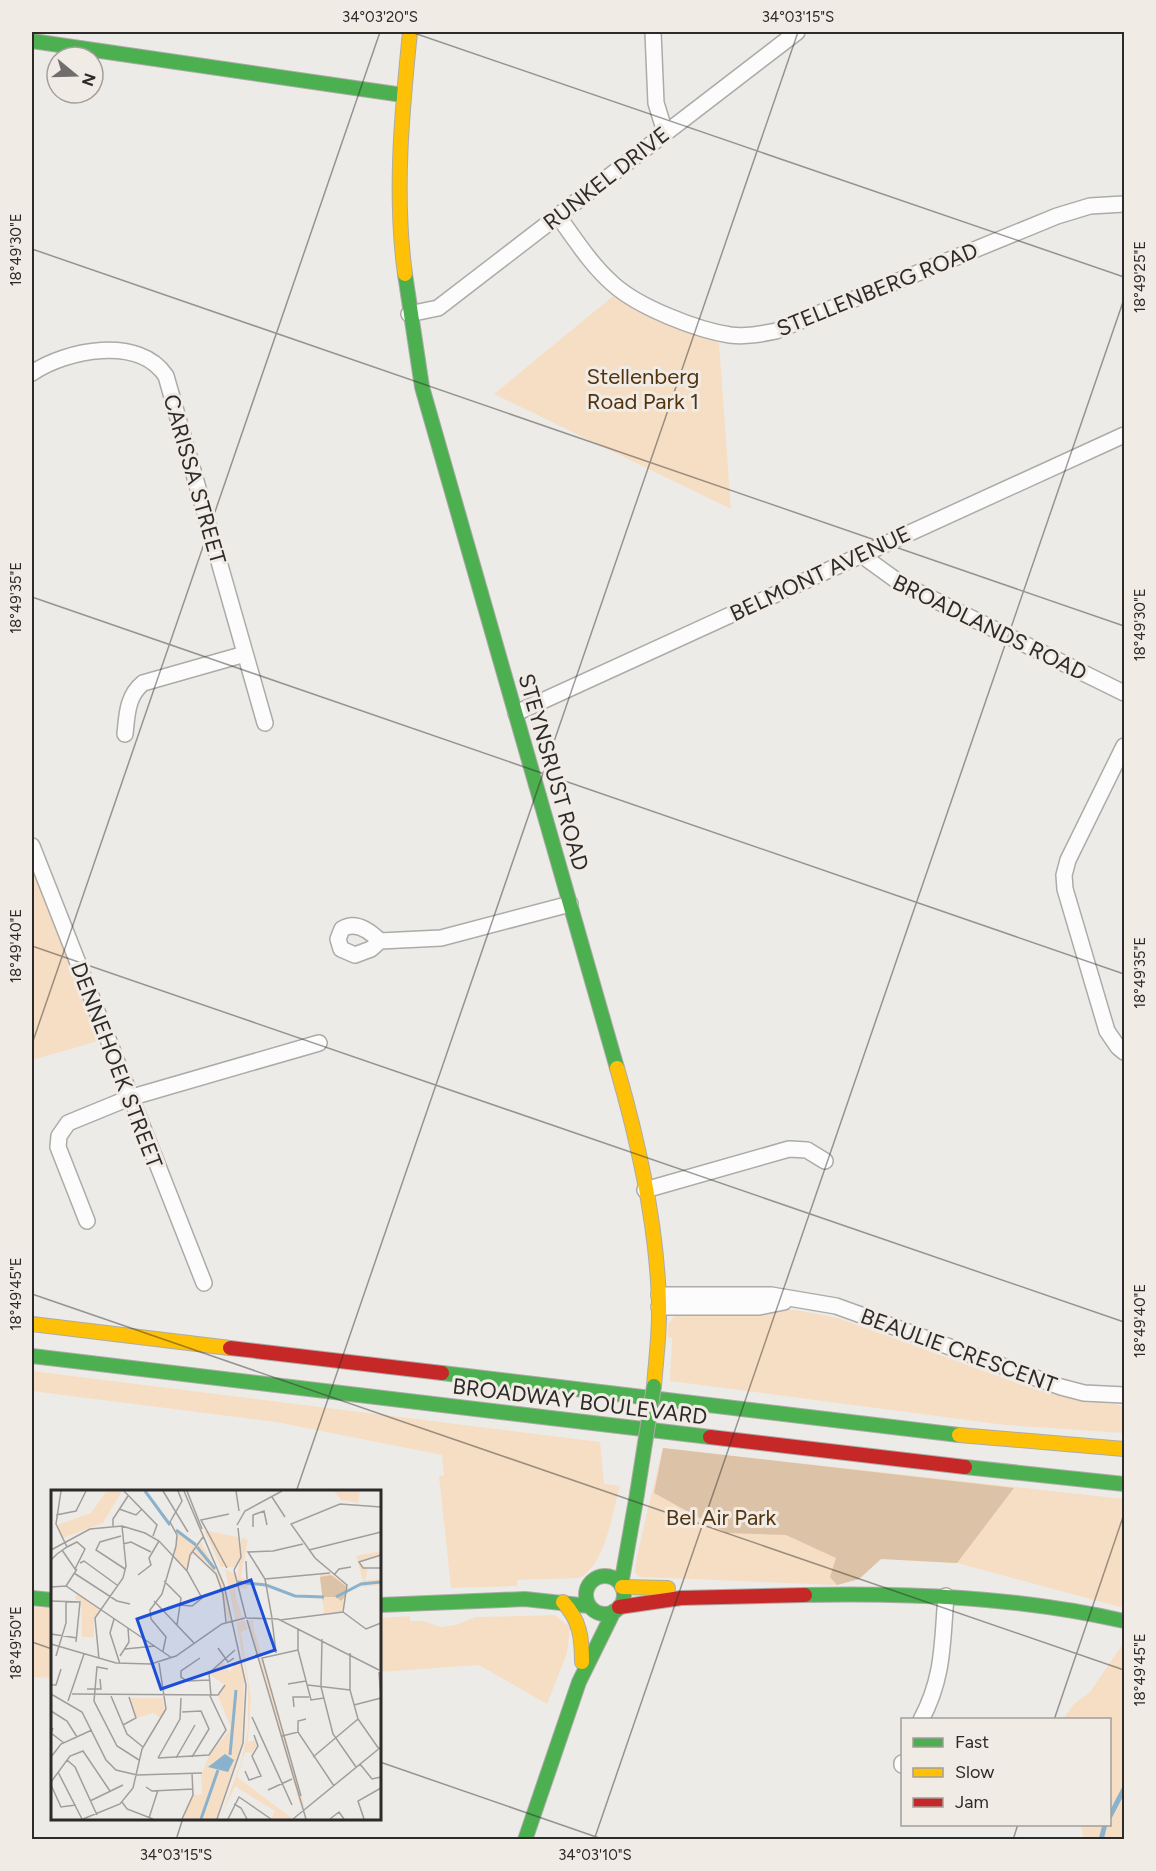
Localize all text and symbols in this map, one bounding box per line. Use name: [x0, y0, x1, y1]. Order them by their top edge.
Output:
text: 34°03'20"S: [342, 8, 418, 26]
text: 34°03'15"S: [762, 8, 834, 26]
north arrow: [45, 45, 105, 105]
text: N: [78, 71, 100, 89]
street label: RUNKEL DRIVE: [538, 121, 675, 236]
text: 18°49'30"E: [7, 213, 25, 287]
street label: STELLENBERG ROAD: [773, 237, 982, 342]
text: 18°49'25"E: [1131, 241, 1149, 313]
park label: Stellenberg Road Park 1: [586, 363, 700, 415]
street label: CARISSA STREET: [157, 391, 232, 567]
street label: BELMONT AVENUE: [726, 520, 915, 627]
text: 18°49'35"E: [7, 562, 25, 634]
street label: BROADLANDS ROAD: [888, 569, 1091, 686]
text: 18°49'30"E: [1131, 588, 1149, 662]
street label: STEYNSRUST ROAD: [512, 670, 595, 874]
text: 18°49'40"E: [7, 909, 25, 983]
text: 18°49'35"E: [1131, 937, 1149, 1009]
street label: DENNEHOEK STREET: [65, 958, 168, 1172]
text: 18°49'45"E: [7, 1257, 25, 1331]
text: 18°49'40"E: [1131, 1284, 1149, 1358]
street label: BEAULIE CRESCENT: [857, 1302, 1061, 1399]
street label: BROADWAY BOULEVARD: [451, 1372, 709, 1431]
inset map: [51, 1490, 381, 1820]
park label: Bel Air Park: [666, 1504, 777, 1531]
text: 18°49'50"E: [7, 1606, 25, 1680]
text: 18°49'45"E: [1131, 1633, 1149, 1707]
legend: [901, 1718, 1111, 1826]
text: Fast: [955, 1731, 989, 1753]
text: Slow: [955, 1761, 994, 1783]
text: Jam: [955, 1791, 989, 1813]
text: 34°03'15"S: [140, 1846, 212, 1864]
text: 34°03'10"S: [558, 1846, 632, 1864]

